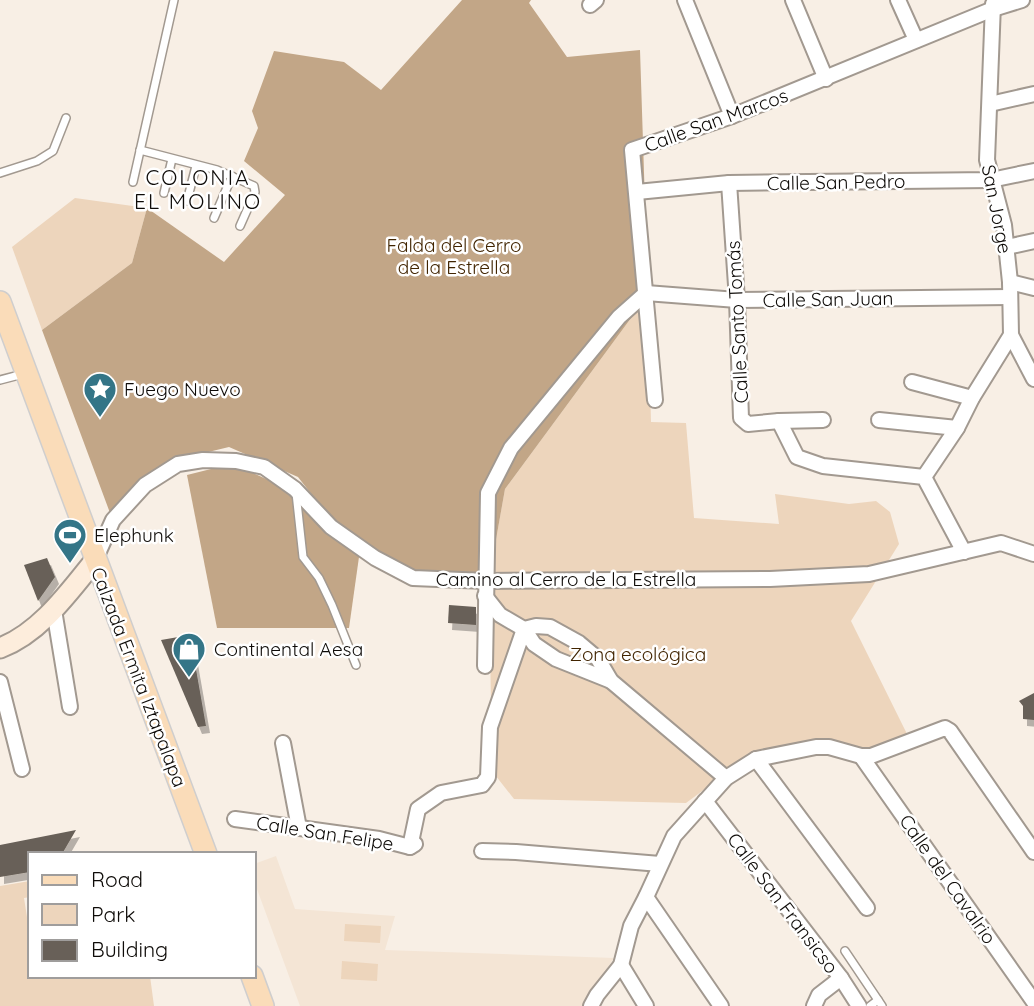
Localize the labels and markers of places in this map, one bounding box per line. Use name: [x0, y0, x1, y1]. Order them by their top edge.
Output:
place icon: Fuego Nuevo: [81, 370, 119, 419]
place label: Fuego Nuevo: [124, 377, 241, 401]
sports icon: Elephunk: [51, 516, 89, 565]
place label: Elephunk: [94, 523, 174, 547]
shop icon: Continental Aesa: [170, 630, 208, 679]
place label: Continental Aesa: [214, 637, 363, 661]

